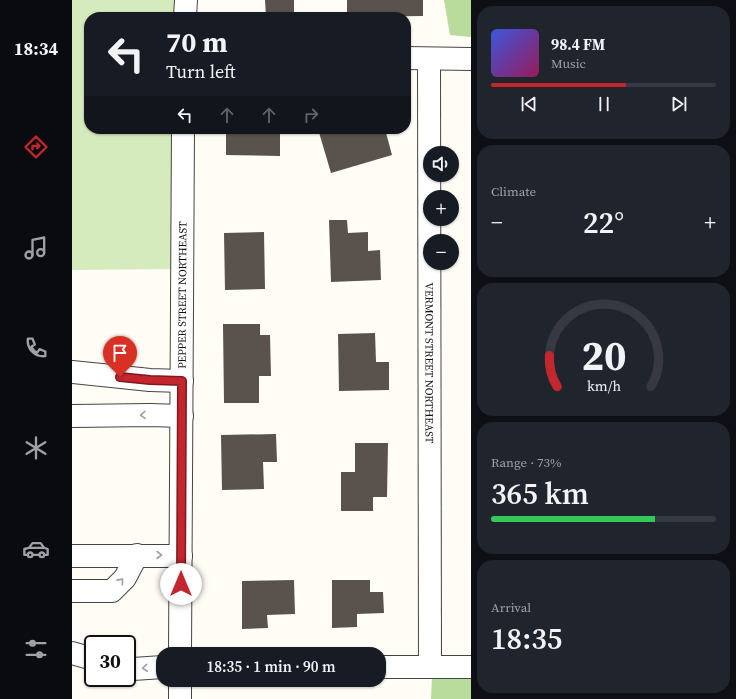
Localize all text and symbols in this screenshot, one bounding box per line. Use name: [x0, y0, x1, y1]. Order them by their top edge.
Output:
text: 70 m: [166, 23, 228, 61]
icon: left: [100, 28, 152, 80]
text: 98.4 FM: [551, 34, 605, 55]
text: 18:34: [14, 36, 58, 61]
text: Music: [551, 55, 586, 72]
text: Turn left: [166, 59, 236, 84]
icon: previous: [518, 93, 540, 115]
icon: pause: [593, 93, 615, 115]
icon: next: [668, 93, 690, 115]
icon: left: [174, 104, 196, 126]
icon: ahead: [216, 104, 238, 126]
icon: ahead: [258, 104, 280, 126]
icon: right: [300, 104, 322, 126]
icon: directions: [22, 133, 50, 161]
map controls: [423, 146, 459, 270]
button: sound: [423, 146, 459, 182]
text: Climate: [491, 183, 536, 200]
button: +: [423, 190, 459, 226]
text: 22°: [583, 202, 624, 243]
text: −: [491, 207, 503, 237]
text: +: [704, 207, 716, 237]
street label: PEPPER STREET NORTHEAST: [175, 221, 190, 369]
icon: music: [22, 234, 50, 262]
button: −: [423, 234, 459, 270]
street label: VERMONT STREET NORTHEAST: [421, 283, 437, 444]
text: 20: [581, 327, 626, 384]
icon: phone: [22, 334, 50, 362]
pin: [103, 336, 137, 377]
icon: arrive: [109, 342, 131, 364]
text: km/h: [587, 376, 621, 396]
one-way arrow: [140, 411, 146, 419]
icon: climate: [22, 434, 50, 462]
text: Range · 73%: [491, 454, 562, 471]
text: 365 km: [491, 473, 589, 514]
icon: car: [22, 535, 50, 563]
one-way arrow: [156, 551, 162, 559]
position arrow: [160, 563, 202, 605]
one-way arrow: [116, 578, 124, 586]
text: Arrival: [491, 599, 531, 616]
text: 18:35: [491, 618, 562, 659]
icon: filters: [22, 635, 50, 663]
speed limit sign: 30: [84, 635, 136, 687]
text: 18:35 · 1 min · 90 m: [206, 656, 336, 677]
one-way arrow: [142, 663, 148, 672]

